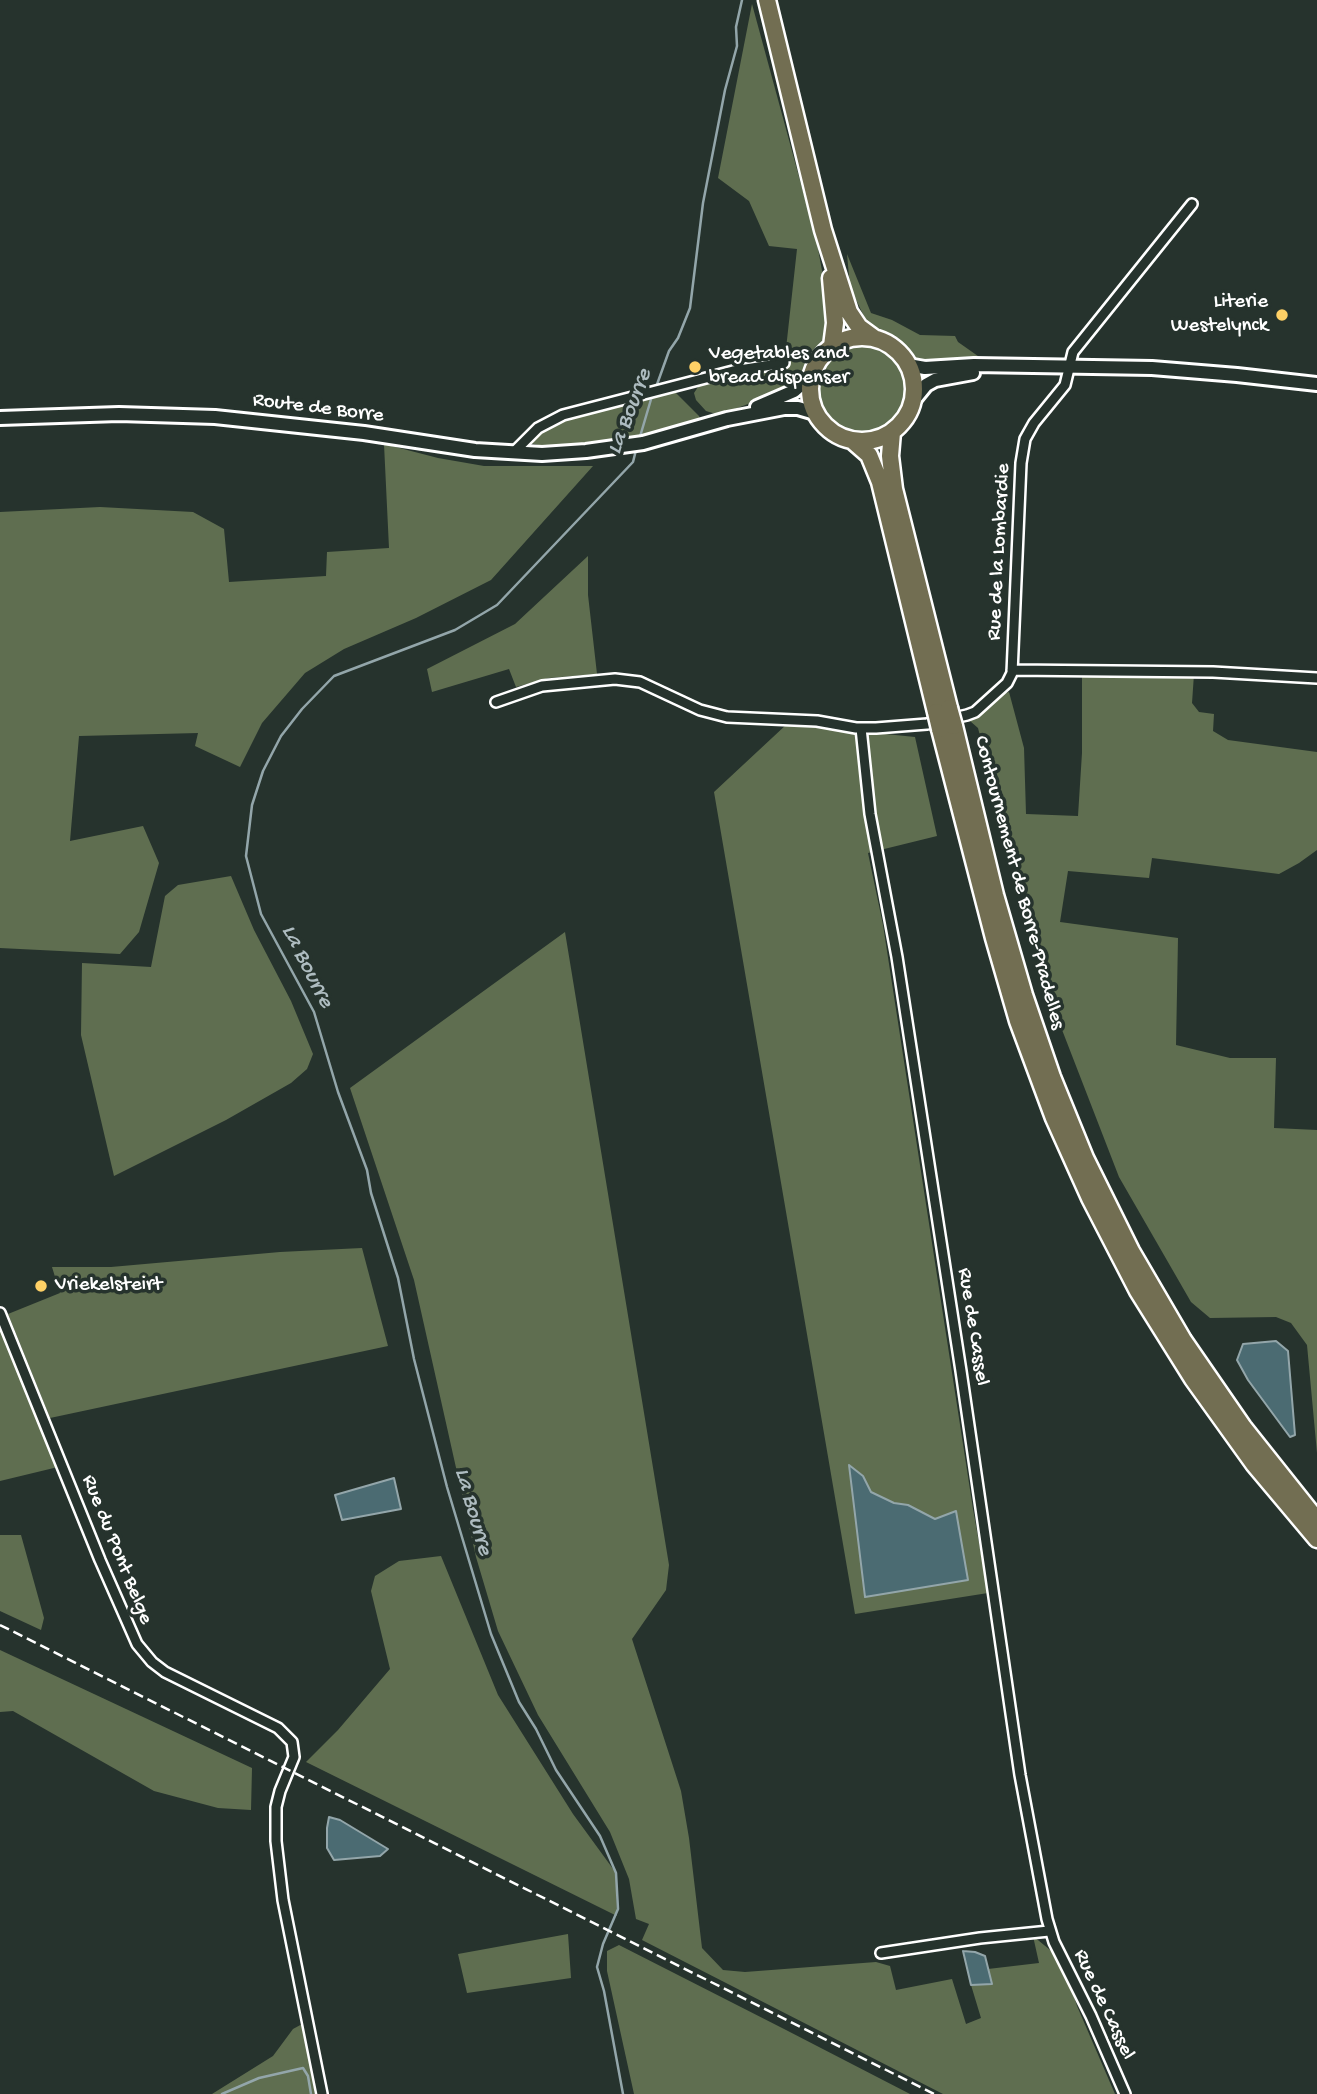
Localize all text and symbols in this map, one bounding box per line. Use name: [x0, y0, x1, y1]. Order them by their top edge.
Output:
place label: Literie Westelynck: [1171, 290, 1268, 340]
marker: Literie Westelynck: [1274, 307, 1290, 323]
place label: Vegetables and bread dispenser: [709, 342, 849, 392]
marker: Vegetables and bread dispenser: [687, 359, 703, 375]
water label: La Bourre: [602, 365, 660, 459]
street label: Route de Borre: [251, 388, 385, 430]
street label: Rue de la Lombardie: [983, 463, 1017, 641]
street label: Contournement de Borre-Pradelles: [967, 733, 1069, 1033]
water label: La Bourre: [273, 921, 339, 1013]
street label: Rue de Cassel: [950, 1266, 994, 1388]
place label: Vriekelsteirt: [55, 1273, 162, 1299]
marker: Vriekelsteirt: [33, 1278, 49, 1294]
water label: La Bourre: [446, 1465, 498, 1559]
street label: Rue du Pont Belge: [75, 1472, 157, 1628]
street label: Rue de Cassel: [1066, 1946, 1140, 2064]

